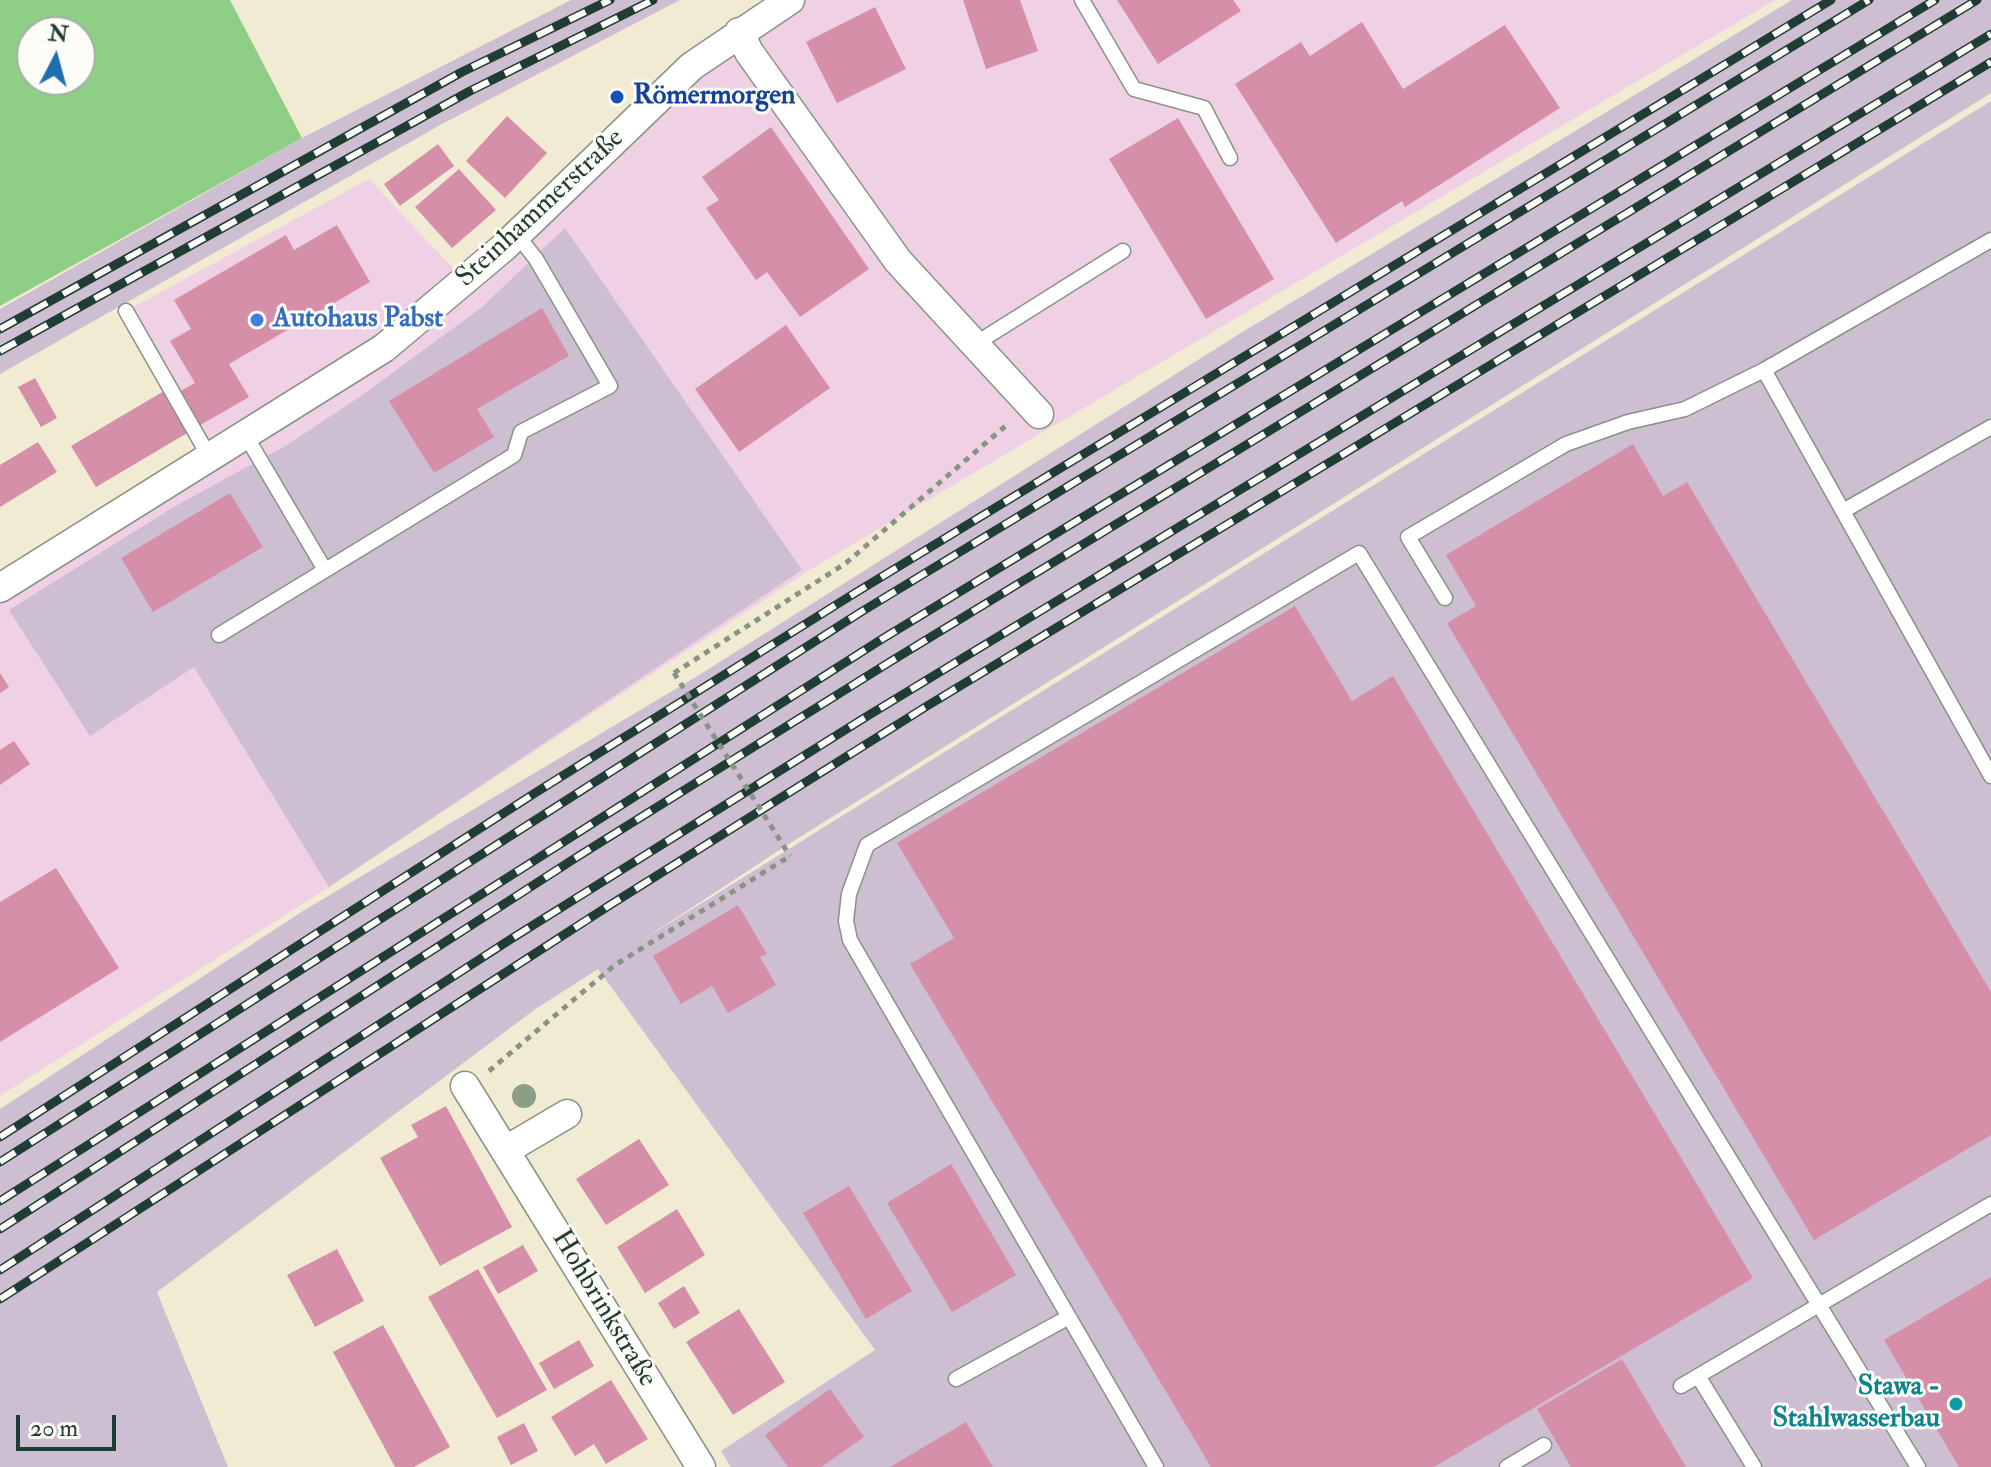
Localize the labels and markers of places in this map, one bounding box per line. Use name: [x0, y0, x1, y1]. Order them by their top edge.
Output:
place label: Römermorgen: [633, 80, 795, 114]
marker: Römermorgen: [608, 88, 626, 106]
place label: Autohaus Pabst: [273, 303, 443, 337]
marker: Autohaus Pabst: [248, 311, 266, 329]
place label: Stawa - Stahlwasserbau: [1772, 1371, 1940, 1437]
marker: Stawa - Stahlwasserbau: [1947, 1395, 1965, 1413]

